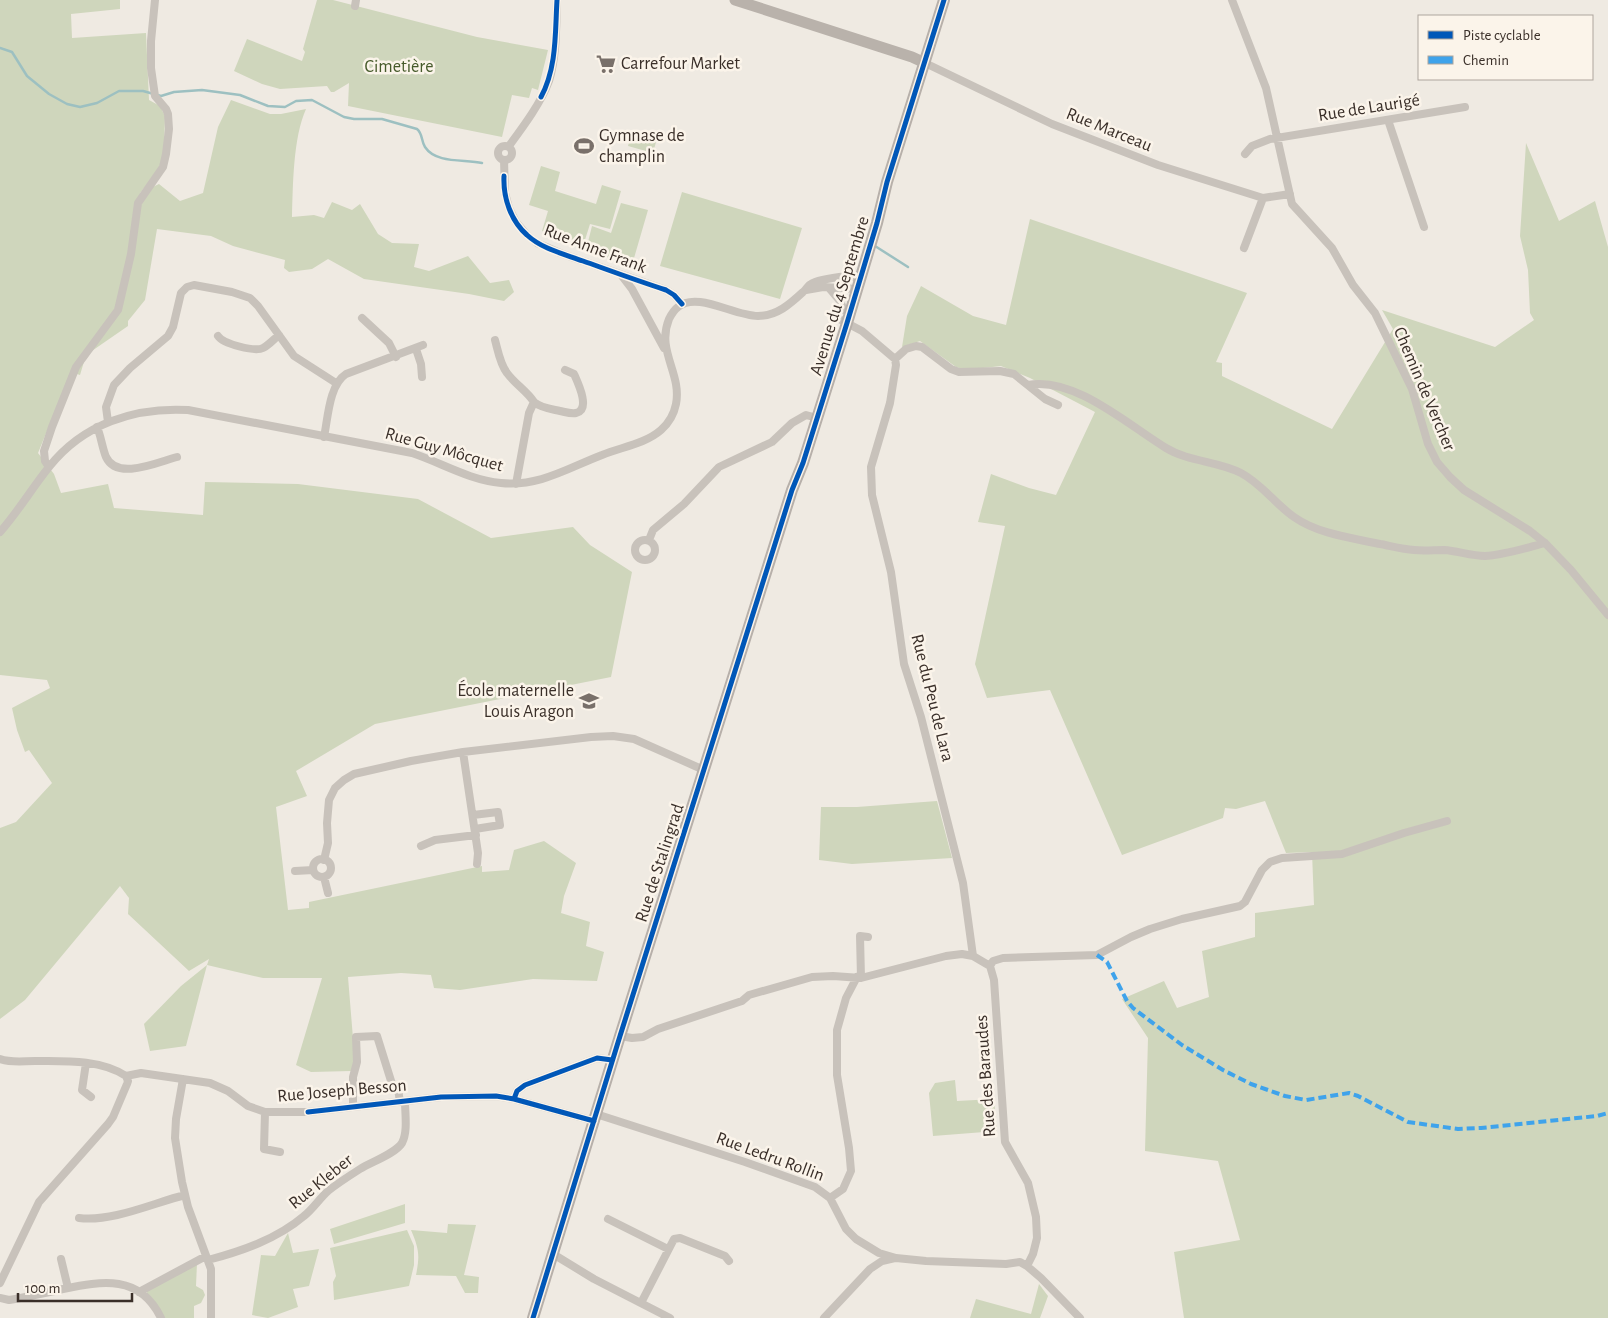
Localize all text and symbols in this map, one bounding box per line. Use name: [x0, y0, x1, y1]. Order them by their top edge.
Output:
legend: [1418, 15, 1593, 80]
text: Piste cyclable: [1463, 28, 1541, 43]
supermarket icon: Carrefour Market: [595, 53, 617, 75]
text: Chemin: [1463, 53, 1509, 68]
place label: Carrefour Market: [621, 55, 740, 73]
park label: Cimetière: [365, 58, 433, 76]
street label: Rue de Laurigé: [1317, 91, 1421, 125]
street label: Rue Marceau: [1064, 105, 1154, 155]
place label: Gymnase de champlin: [599, 127, 685, 166]
sports icon: Gymnase de champlin: [573, 135, 595, 157]
street label: Avenue du 4 Septembre: [807, 214, 873, 378]
street label: Rue Anne Frank: [541, 221, 650, 277]
street label: Chemin de Vercher: [1390, 325, 1458, 454]
street label: Rue Guy Môcquet: [383, 425, 505, 476]
street label: Rue du Peu de Lara: [907, 632, 957, 764]
place label: École maternelle Louis Aragon: [457, 679, 574, 721]
school or university icon: École maternelle Louis Aragon: [578, 690, 600, 712]
street label: Rue de Stalingrad: [632, 802, 688, 924]
street label: Rue des Baraudes: [973, 1014, 999, 1138]
street label: Rue Joseph Besson: [277, 1076, 407, 1106]
street label: Rue Ledru Rollin: [714, 1129, 826, 1185]
street label: Rue Kleber: [286, 1151, 356, 1213]
scale bar: [18, 1270, 131, 1302]
text: 100 m: [25, 1281, 60, 1296]

